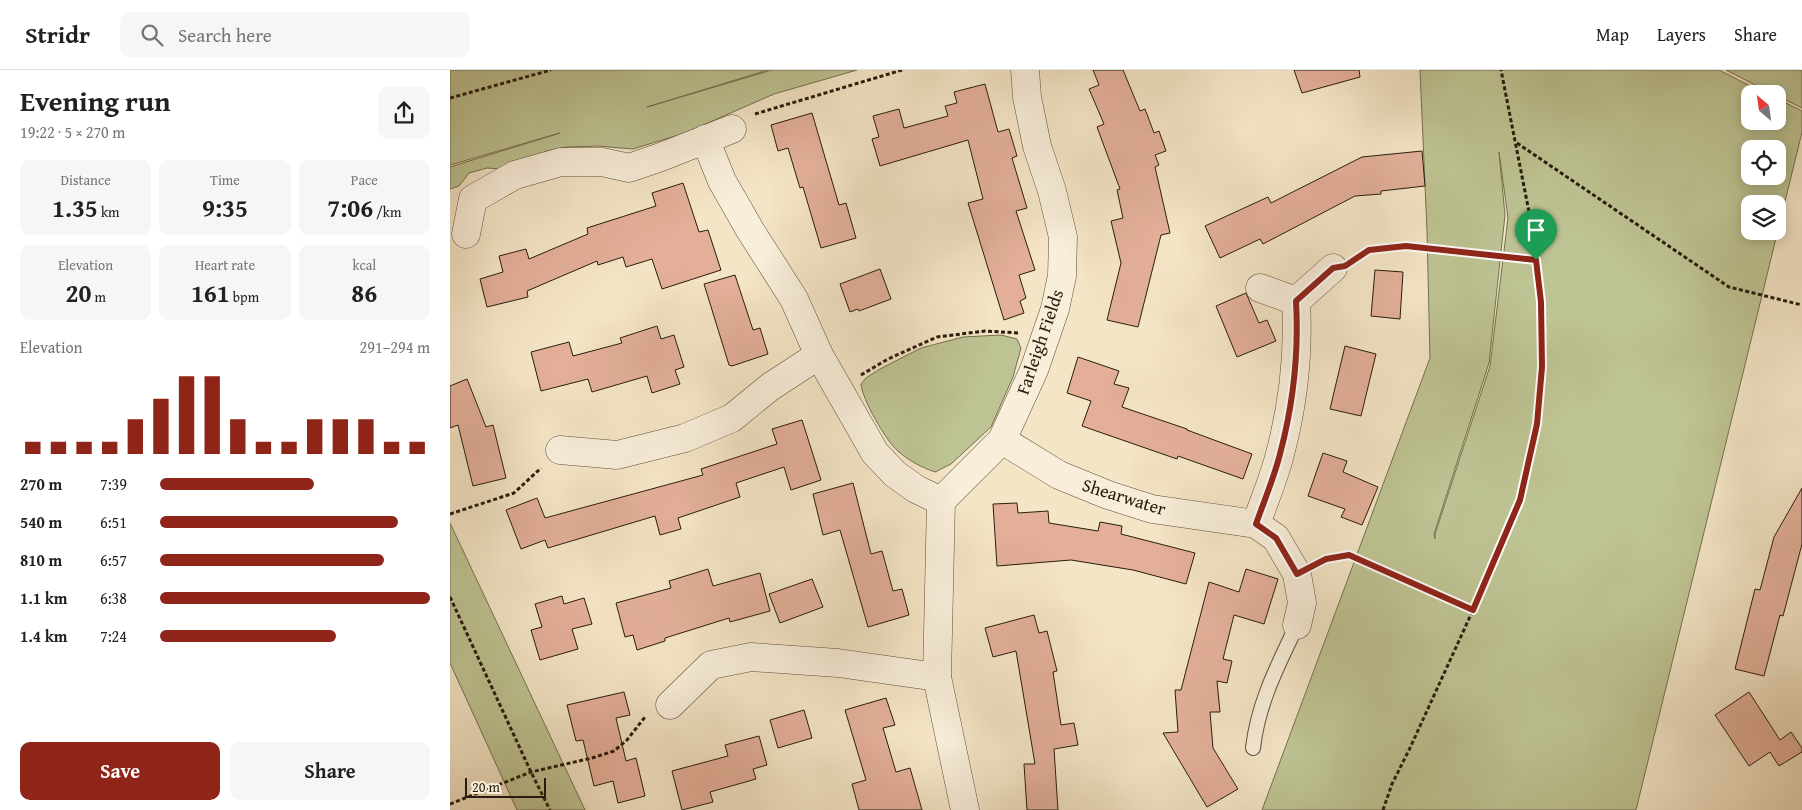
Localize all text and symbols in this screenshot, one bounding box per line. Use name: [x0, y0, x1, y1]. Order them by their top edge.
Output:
search box: [120, 12, 470, 57]
text: Stridr: [25, 17, 90, 52]
icon: search: [138, 21, 166, 49]
text: Search here: [178, 21, 272, 49]
text: Map: [1596, 21, 1629, 48]
text: Layers: [1657, 21, 1706, 48]
text: Share: [1734, 21, 1777, 48]
text: Evening run: [20, 80, 171, 121]
north arrow: [1741, 85, 1786, 130]
map controls: [1741, 85, 1786, 240]
button: share: [378, 87, 430, 139]
text: 19:22 · 5 × 270 m: [20, 120, 125, 144]
button: locate: [1741, 140, 1786, 185]
text: Distance: [61, 170, 111, 190]
text: Time: [210, 170, 240, 190]
text: Pace: [351, 170, 378, 190]
text: 1.35: [52, 190, 98, 226]
text: 9:35: [202, 190, 248, 226]
text: 7:06: [327, 190, 373, 226]
button: layers: [1741, 195, 1786, 240]
text: km: [98, 202, 119, 222]
text: /km: [373, 202, 401, 222]
pin: [1515, 209, 1557, 260]
icon: arrive: [1522, 216, 1550, 244]
text: Elevation: [58, 255, 113, 275]
text: Heart rate: [195, 255, 255, 275]
text: kcal: [352, 255, 376, 275]
text: 20: [65, 275, 91, 311]
text: 161: [191, 275, 230, 311]
text: 86: [351, 275, 377, 311]
street label: Farleigh Fields: [1009, 286, 1070, 398]
text: m: [91, 287, 106, 307]
text: bpm: [230, 287, 259, 307]
text: Elevation: [20, 335, 83, 359]
text: 291–294 m: [360, 335, 430, 359]
street label: Shearwater: [1079, 471, 1170, 522]
text: 270 m: [20, 472, 62, 496]
text: 7:39: [100, 472, 127, 496]
text: 540 m: [20, 510, 62, 534]
text: 6:51: [100, 510, 127, 534]
text: 810 m: [20, 548, 62, 572]
text: 6:57: [100, 548, 127, 572]
text: 1.1 km: [20, 586, 67, 610]
text: 6:38: [100, 586, 127, 610]
text: 1.4 km: [20, 624, 67, 648]
text: 7:24: [100, 624, 127, 648]
button: Save: [20, 742, 220, 800]
button: Share: [230, 742, 430, 800]
scale bar: [465, 775, 546, 798]
text: 20 m: [472, 777, 500, 797]

